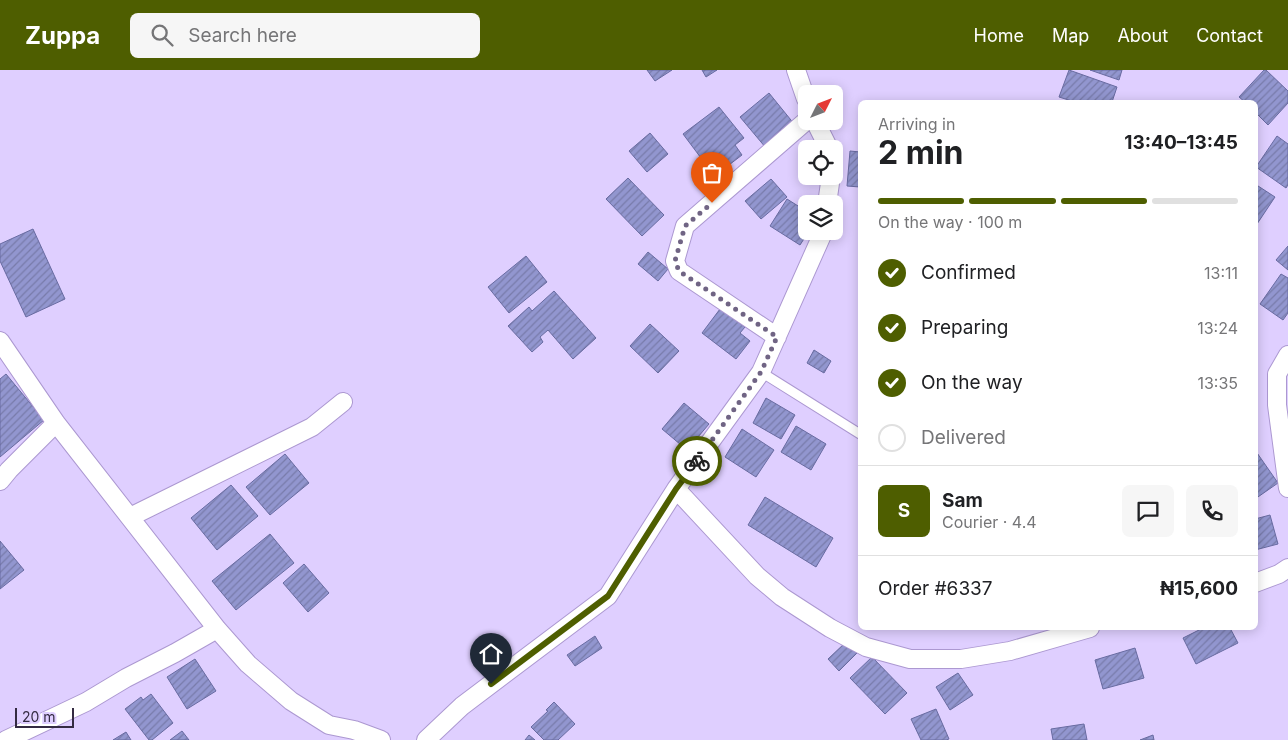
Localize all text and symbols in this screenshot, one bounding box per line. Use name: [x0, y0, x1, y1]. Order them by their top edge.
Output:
search box: [130, 13, 480, 58]
text: Zuppa: [25, 21, 100, 50]
icon: search: [148, 21, 176, 49]
text: Search here: [188, 24, 297, 47]
text: Home: [974, 25, 1024, 46]
text: Map: [1052, 25, 1089, 46]
text: About: [1117, 25, 1168, 46]
text: Contact: [1196, 25, 1263, 46]
north arrow: [798, 85, 842, 130]
map controls: [798, 85, 843, 240]
text: Arriving in: [878, 114, 955, 134]
text: 13:40–13:45: [1124, 131, 1238, 154]
text: 2 min: [878, 133, 964, 172]
button: locate: [798, 140, 843, 185]
pin: [691, 152, 733, 203]
icon: bag: [698, 159, 726, 187]
button: layers: [798, 195, 843, 240]
text: On the way · 100 m: [878, 212, 1022, 232]
icon: check: [878, 259, 906, 287]
text: Confirmed: [921, 261, 1016, 284]
text: 13:11: [1204, 263, 1238, 283]
icon: check: [878, 314, 906, 342]
text: Preparing: [921, 316, 1008, 339]
text: 13:24: [1197, 318, 1238, 338]
icon: check: [878, 369, 906, 397]
text: On the way: [921, 371, 1023, 394]
text: 13:35: [1197, 373, 1238, 393]
text: Delivered: [921, 426, 1006, 449]
courier: [672, 436, 722, 486]
icon: bike: [683, 447, 711, 475]
button: chat: [1122, 485, 1174, 537]
button: phone: [1186, 485, 1238, 537]
text: Sam: [942, 489, 983, 512]
text: S: [898, 499, 910, 522]
text: Courier · 4.4: [942, 512, 1037, 532]
text: Order #6337: [878, 577, 993, 600]
text: ₦15,600: [1160, 577, 1238, 600]
pin: [470, 633, 512, 684]
icon: home: [477, 640, 505, 668]
scale bar: [15, 705, 74, 728]
text: 20 m: [22, 708, 56, 725]

